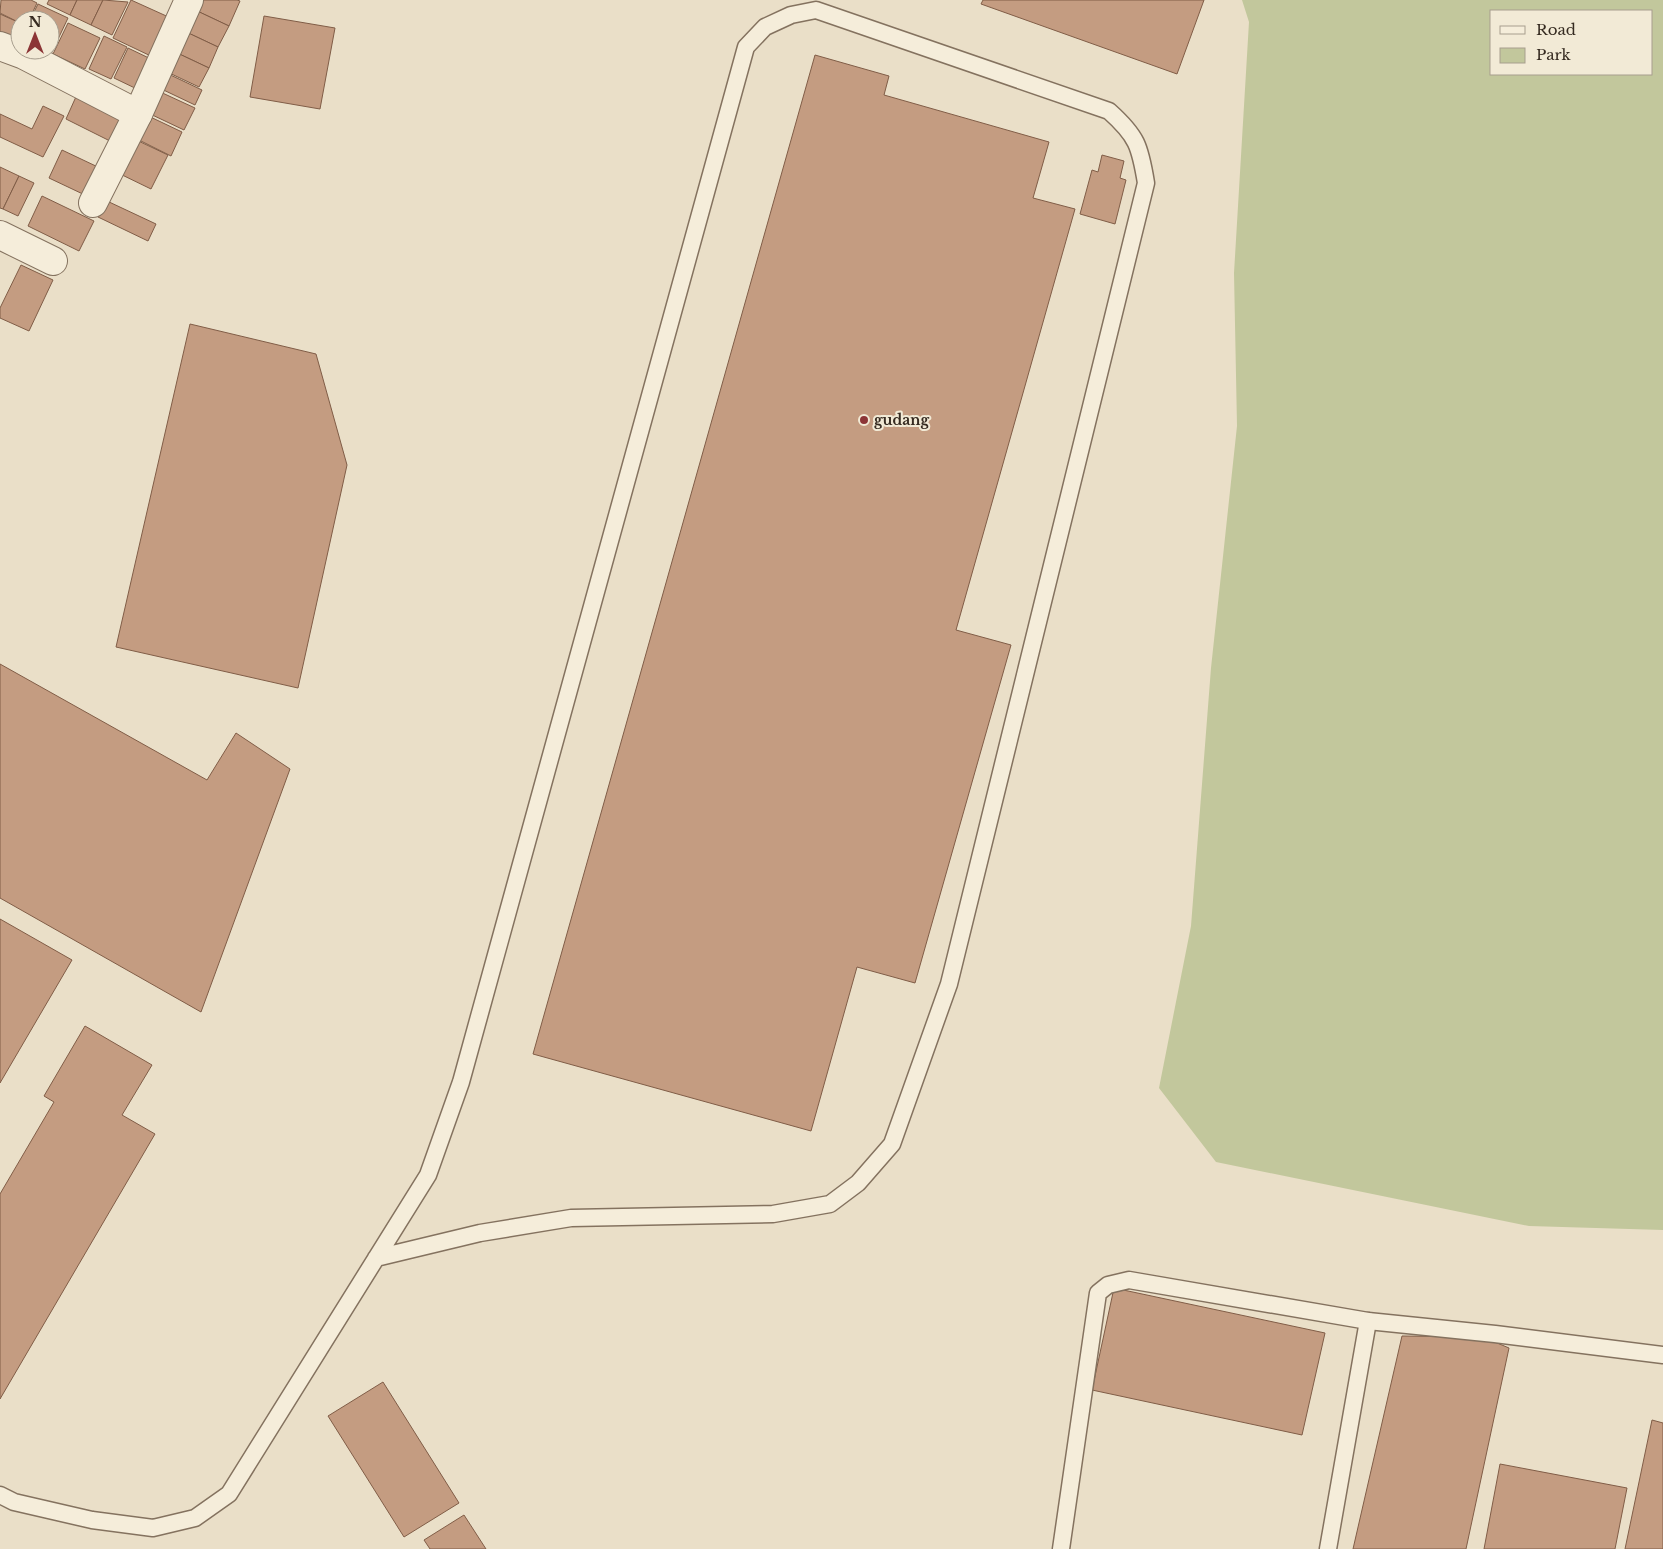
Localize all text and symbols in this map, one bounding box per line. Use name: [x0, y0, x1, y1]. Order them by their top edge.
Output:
north arrow: [10, 10, 60, 60]
legend: [1490, 10, 1653, 75]
text: N: [28, 13, 42, 31]
text: Road: [1536, 20, 1576, 39]
text: Park: [1536, 45, 1572, 64]
place label: gudang: [874, 411, 929, 429]
marker: gudang: [858, 414, 870, 426]

